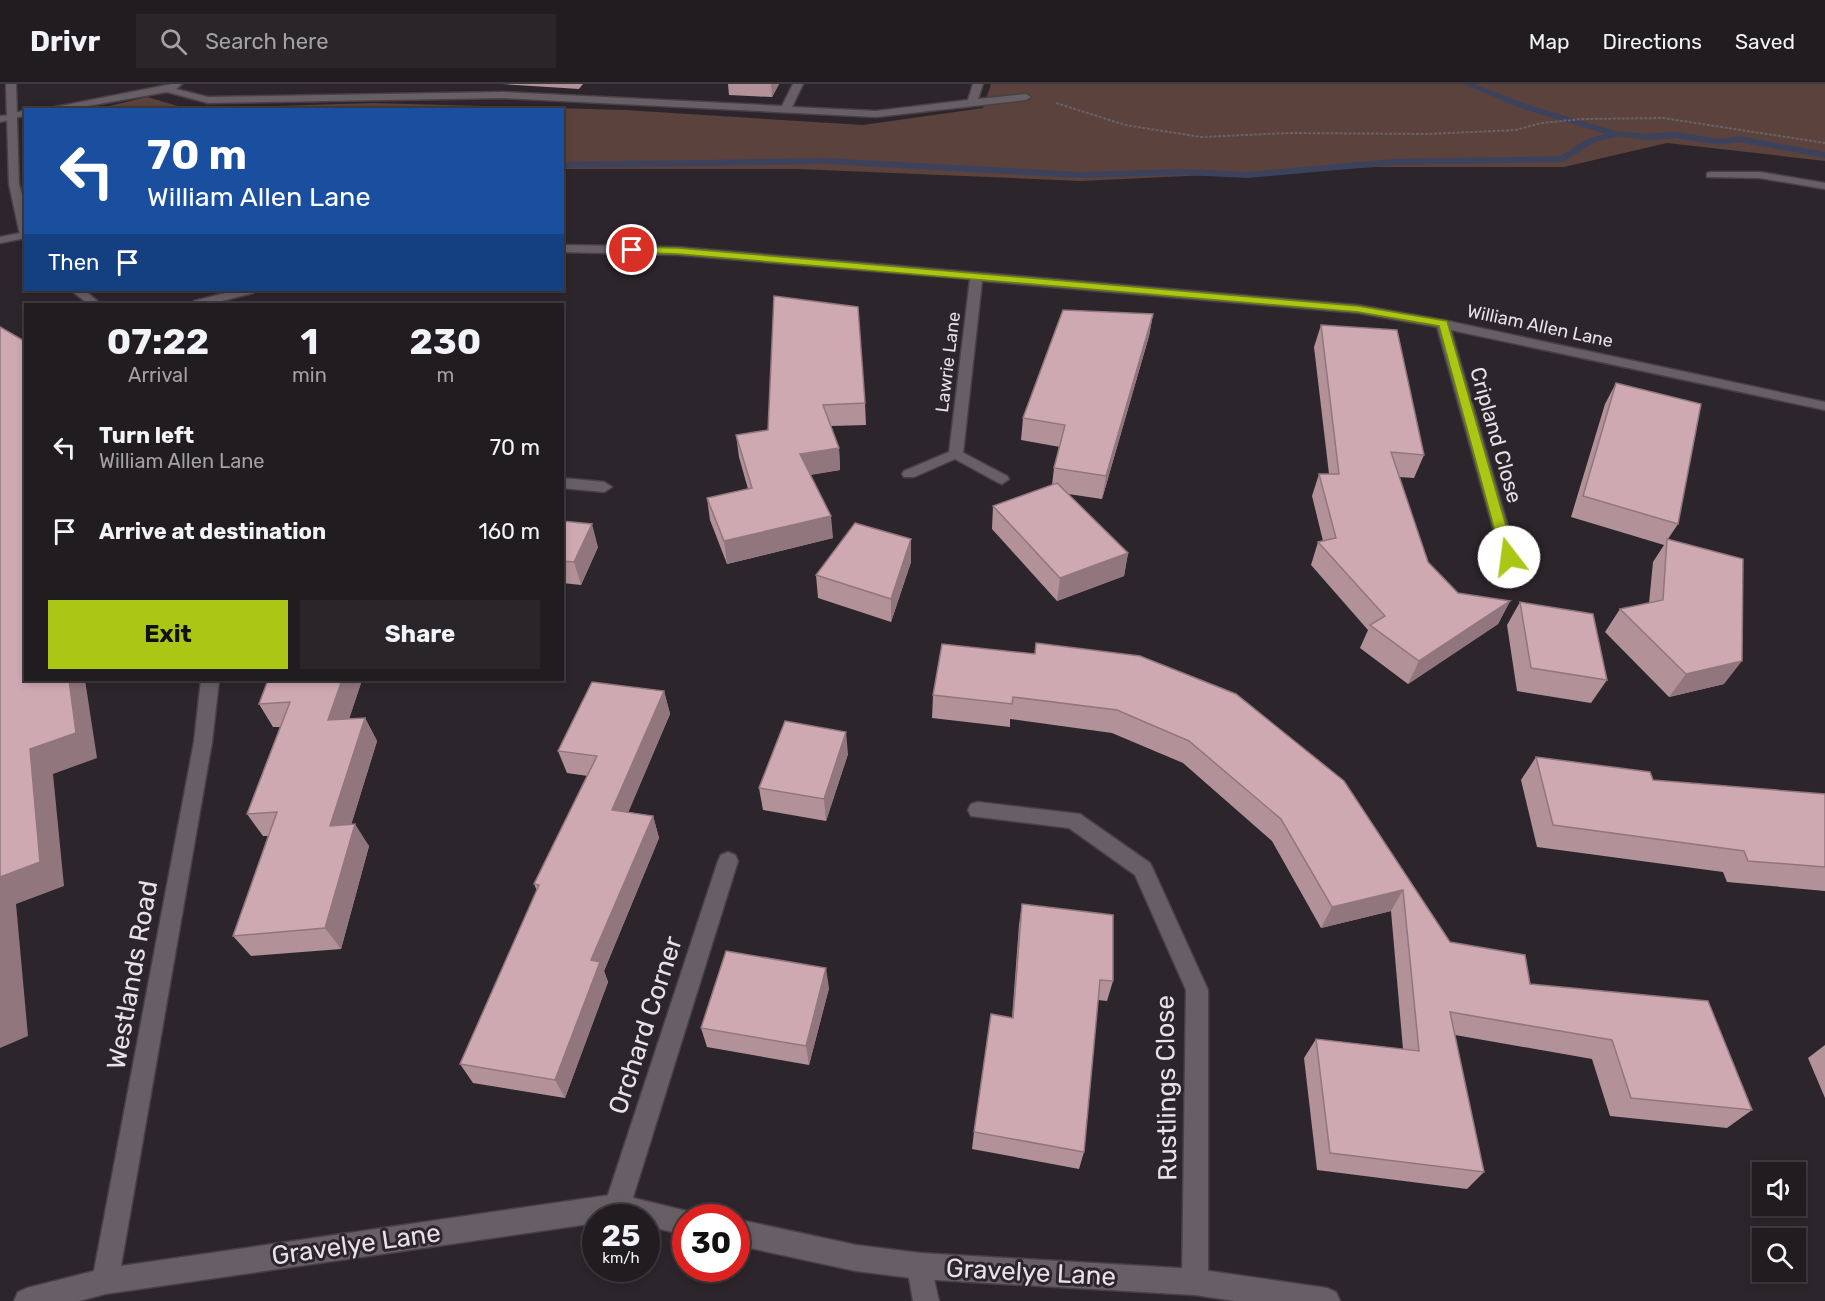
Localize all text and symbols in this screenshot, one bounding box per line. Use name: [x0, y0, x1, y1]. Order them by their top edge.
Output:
search box: [136, 14, 556, 68]
text: Drivr: [30, 25, 100, 58]
icon: search: [157, 25, 190, 58]
text: Search here: [205, 28, 329, 55]
text: Map: [1529, 29, 1570, 54]
text: Directions: [1603, 29, 1702, 54]
text: Saved: [1735, 29, 1795, 54]
text: 70 m: [147, 130, 247, 180]
icon: left: [48, 132, 126, 210]
text: William Allen Lane: [147, 181, 371, 213]
pin: [606, 224, 657, 275]
icon: arrive: [615, 233, 648, 266]
icon: arrive: [111, 246, 144, 279]
text: Then: [48, 249, 99, 276]
street label: William Allen Lane: [1465, 300, 1615, 352]
street label: Lawrie Lane: [931, 310, 965, 414]
text: 07:22: [107, 320, 209, 363]
text: 1: [300, 320, 318, 363]
text: 230: [410, 320, 481, 363]
text: Arrival: [128, 363, 188, 387]
text: min: [292, 363, 327, 387]
text: m: [436, 363, 454, 387]
street label: Cripland Close: [1465, 364, 1528, 506]
text: Turn left: [99, 422, 194, 449]
icon: left: [48, 431, 81, 464]
text: 70 m: [490, 434, 540, 461]
text: William Allen Lane: [99, 449, 265, 473]
icon: arrive: [48, 515, 81, 548]
text: Arrive at destination: [99, 518, 326, 545]
text: 160 m: [478, 518, 540, 545]
position arrow: [1477, 525, 1541, 589]
button: Exit: [48, 600, 288, 669]
button: Share: [300, 600, 540, 669]
street label: Westlands Road: [101, 878, 164, 1072]
street label: Orchard Corner: [602, 932, 689, 1118]
street label: Rustlings Close: [1149, 995, 1184, 1181]
map controls: [1752, 1162, 1806, 1282]
button: sound: [1752, 1162, 1806, 1216]
speed limit sign: 30: [672, 1204, 750, 1282]
street label: Gravelye Lane: [270, 1217, 443, 1272]
text: 25: [602, 1218, 640, 1254]
button: search: [1752, 1228, 1806, 1282]
text: km/h: [602, 1249, 640, 1267]
street label: Gravelye Lane: [945, 1253, 1117, 1292]

